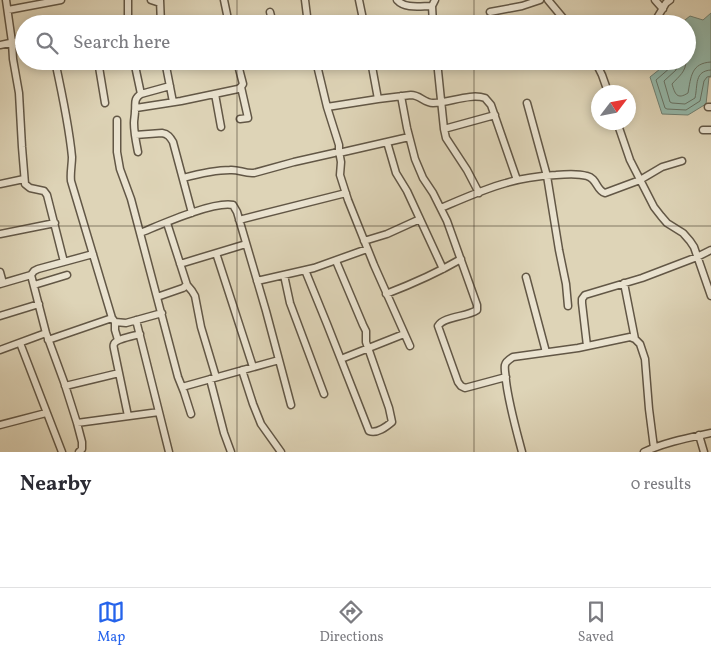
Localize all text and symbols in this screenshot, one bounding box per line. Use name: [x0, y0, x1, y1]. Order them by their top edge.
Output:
search box: [15, 15, 696, 70]
icon: search: [33, 29, 61, 57]
text: Search here: [73, 30, 170, 56]
north arrow: [591, 85, 636, 130]
text: Nearby: [20, 470, 91, 499]
text: 0 results: [631, 474, 691, 496]
tab: Map: [97, 598, 125, 647]
tab: Directions: [319, 598, 384, 647]
tab: Saved: [578, 598, 614, 647]

